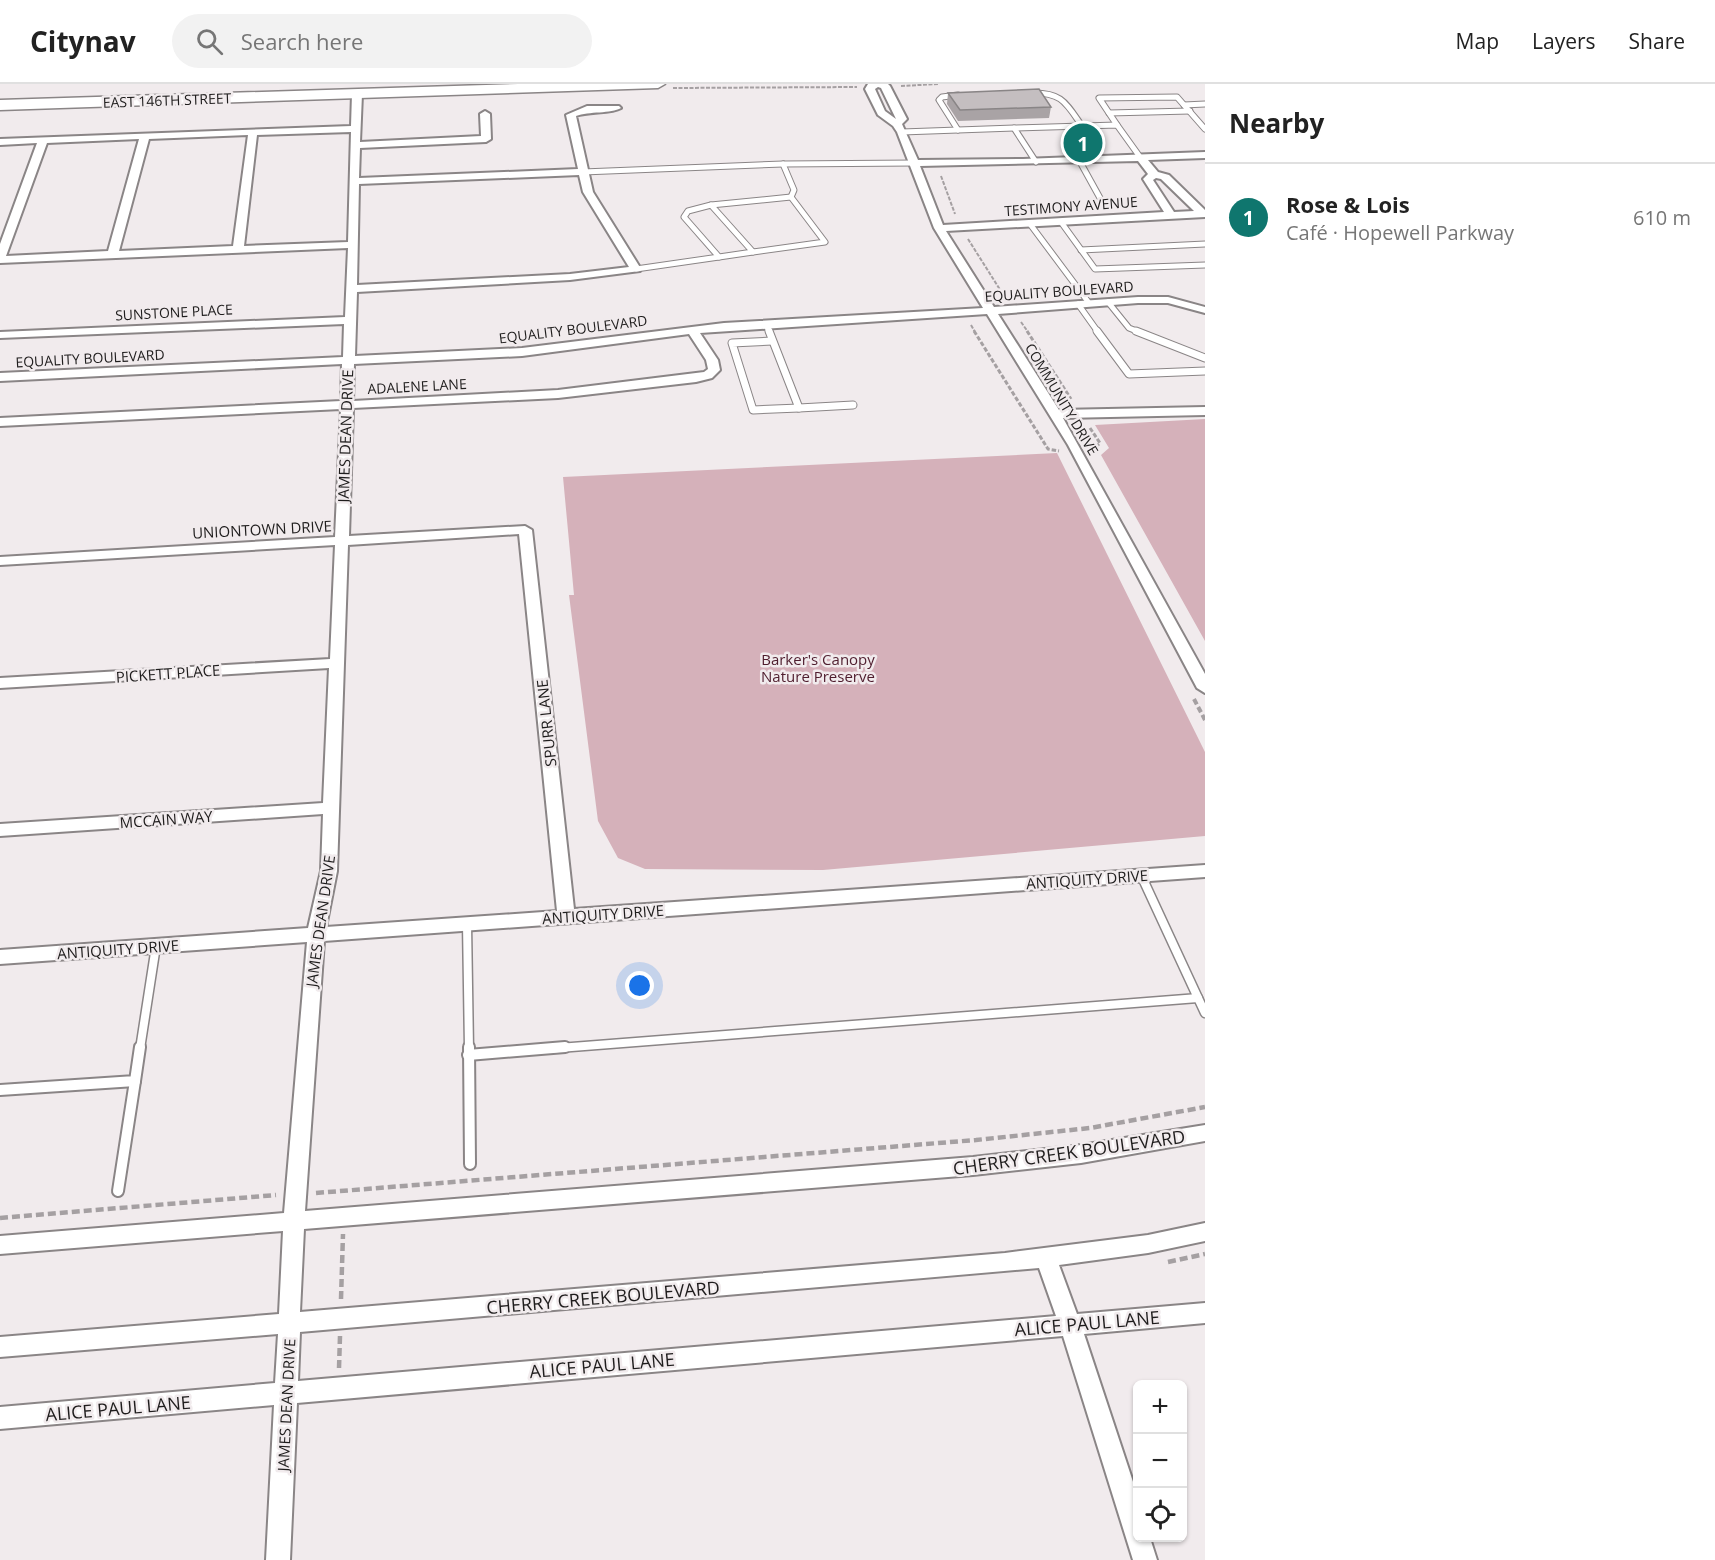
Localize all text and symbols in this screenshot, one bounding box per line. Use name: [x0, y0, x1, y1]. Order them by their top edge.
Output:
search box: [172, 14, 592, 68]
text: Citynav: [30, 22, 136, 60]
icon: search: [193, 25, 226, 58]
text: Search here: [241, 26, 363, 56]
text: Map: [1456, 27, 1499, 55]
text: Layers: [1532, 27, 1596, 55]
text: Share: [1629, 27, 1685, 55]
street label: EAST 146TH STREET: [102, 88, 232, 112]
text: Nearby: [1229, 105, 1324, 141]
pin: 1: [1064, 120, 1102, 166]
text: Rose & Lois: [1286, 189, 1410, 219]
street label: TESTIMONY AVENUE: [1004, 192, 1138, 220]
text: 1: [1243, 204, 1254, 231]
text: 610 m: [1633, 204, 1691, 231]
text: Café · Hopewell Parkway: [1286, 219, 1514, 246]
street label: EQUALITY BOULEVARD: [984, 276, 1134, 306]
street label: SUNSTONE PLACE: [115, 299, 233, 325]
street label: EQUALITY BOULEVARD: [498, 310, 648, 348]
street label: COMMUNITY DRIVE: [1021, 339, 1103, 459]
street label: EQUALITY BOULEVARD: [15, 345, 165, 371]
street label: JAMES DEAN DRIVE: [333, 369, 357, 505]
street label: ADALENE LANE: [367, 374, 467, 398]
street label: UNIONTOWN DRIVE: [192, 515, 332, 543]
park label: Barker's Canopy Nature Preserve: [761, 649, 875, 686]
street label: PICKETT PLACE: [115, 659, 221, 687]
street label: SPURR LANE: [531, 678, 561, 768]
street label: MCCAIN WAY: [119, 806, 214, 832]
street label: JAMES DEAN DRIVE: [301, 854, 339, 990]
street label: ANTIQUITY DRIVE: [1025, 865, 1149, 893]
street label: ANTIQUITY DRIVE: [541, 900, 665, 928]
street label: ANTIQUITY DRIVE: [56, 935, 180, 963]
your location: [625, 971, 654, 1000]
street label: CHERRY CREEK BOULEVARD: [951, 1124, 1187, 1180]
street label: CHERRY CREEK BOULEVARD: [485, 1275, 721, 1319]
street label: ALICE PAUL LANE: [1013, 1305, 1161, 1341]
street label: JAMES DEAN DRIVE: [272, 1338, 299, 1474]
street label: ALICE PAUL LANE: [528, 1347, 676, 1383]
map controls: [1133, 1380, 1187, 1542]
button: +: [1133, 1380, 1187, 1434]
street label: ALICE PAUL LANE: [44, 1390, 192, 1426]
button: −: [1133, 1434, 1187, 1488]
button: locate: [1133, 1488, 1187, 1542]

